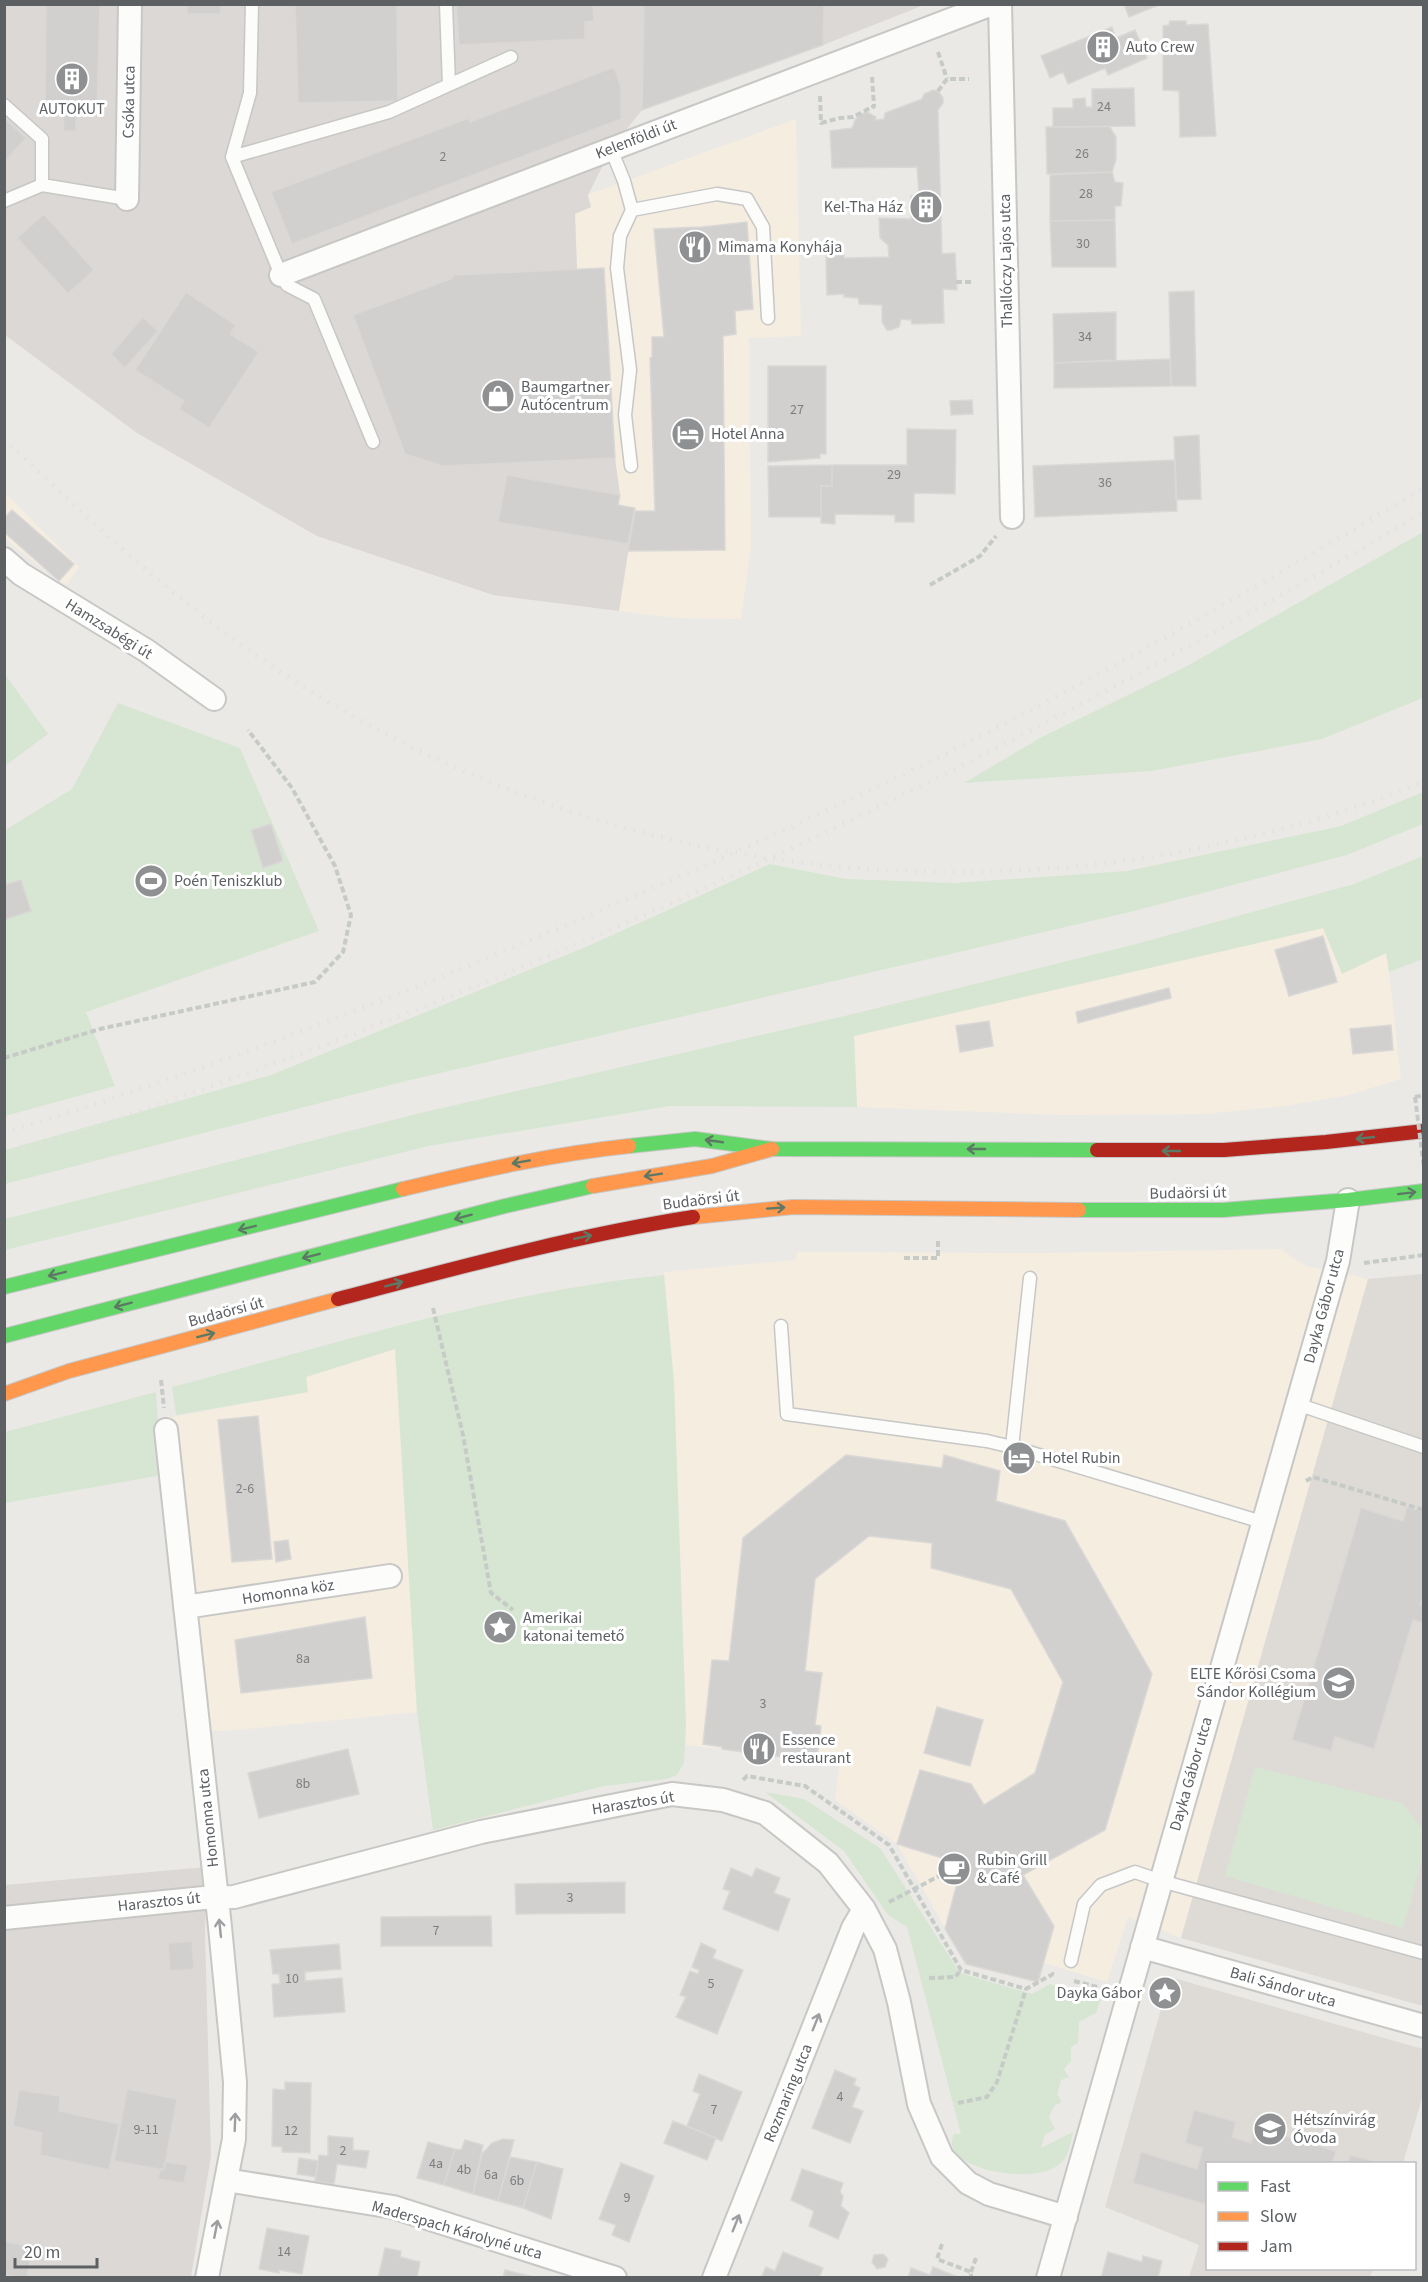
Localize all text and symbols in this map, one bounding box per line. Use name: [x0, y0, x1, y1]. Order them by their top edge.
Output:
building icon: Auto Crew: [1085, 29, 1121, 65]
place label: Auto Crew: [1126, 36, 1195, 58]
building icon: AUTOKUT: [54, 61, 90, 97]
street label: Csóka utca: [117, 65, 141, 139]
house number: 24: [1097, 97, 1111, 117]
place label: AUTOKUT: [39, 98, 105, 120]
street label: Kelenföldi út: [592, 113, 680, 165]
house number: 26: [1075, 144, 1089, 164]
house number: 2: [440, 147, 447, 167]
house number: 28: [1079, 184, 1093, 204]
building icon: Kel-Tha Ház: [908, 189, 944, 225]
street label: Thallóczy Lajos utca: [994, 194, 1018, 328]
place label: Kel-Tha Ház: [824, 196, 903, 218]
restaurant icon: Mimama Konyhája: [677, 229, 713, 265]
house number: 30: [1076, 234, 1090, 254]
place label: Mimama Konyhája: [718, 236, 842, 258]
house number: 34: [1078, 327, 1092, 347]
place label: Baumgartner Autócentrum: [521, 376, 610, 416]
shop icon: Baumgartner Autócentrum: [480, 378, 516, 414]
house number: 27: [790, 400, 804, 420]
hotel icon: Hotel Anna: [670, 416, 706, 452]
place label: Hotel Anna: [711, 423, 785, 445]
house number: 29: [887, 465, 901, 485]
house number: 36: [1098, 473, 1112, 493]
street label: Hamzsabégi út: [61, 593, 157, 665]
sports icon: Poén Teniszklub: [133, 863, 169, 899]
place label: Poén Teniszklub: [174, 870, 283, 892]
one-way arrow: [1356, 1133, 1376, 1144]
one-way arrow: [704, 1135, 724, 1146]
one-way arrow: [966, 1143, 986, 1155]
one-way arrow: [1161, 1145, 1181, 1157]
one-way arrow: [511, 1157, 531, 1168]
one-way arrow: [644, 1170, 664, 1181]
street label: Budaörsi út: [1149, 1181, 1227, 1205]
street label: Budaörsi út: [661, 1184, 741, 1216]
one-way arrow: [1396, 1187, 1416, 1198]
one-way arrow: [766, 1203, 786, 1214]
one-way arrow: [454, 1212, 473, 1223]
one-way arrow: [237, 1222, 256, 1234]
one-way arrow: [573, 1231, 593, 1242]
street label: Dayka Gábor utca: [1298, 1246, 1350, 1366]
one-way arrow: [302, 1250, 321, 1262]
one-way arrow: [48, 1268, 67, 1280]
one-way arrow: [384, 1278, 403, 1290]
street label: Budaörsi út: [186, 1291, 267, 1333]
one-way arrow: [113, 1300, 132, 1311]
one-way arrow: [196, 1328, 215, 1340]
hotel icon: Hotel Rubin: [1001, 1440, 1037, 1476]
place label: Hotel Rubin: [1042, 1447, 1121, 1469]
house number: 2-6: [236, 1479, 254, 1499]
street label: Homonna köz: [240, 1574, 336, 1610]
place label: Amerikai katonai temető: [523, 1607, 624, 1647]
place icon: Amerikai katonai temető: [482, 1609, 518, 1645]
house number: 8a: [296, 1649, 310, 1669]
place label: ELTE Kőrösi Csoma Sándor Kollégium: [1190, 1663, 1316, 1703]
school or university icon: ELTE Kőrösi Csoma Sándor Kollégium: [1321, 1665, 1357, 1701]
house number: 3: [760, 1694, 767, 1714]
street label: Dayka Gábor utca: [1164, 1714, 1218, 1834]
place label: Essence restaurant: [782, 1729, 852, 1769]
restaurant icon: Essence restaurant: [741, 1731, 777, 1767]
street label: Homonna utca: [192, 1768, 224, 1868]
house number: 8b: [296, 1774, 311, 1794]
street label: Harasztos út: [590, 1786, 676, 1820]
place label: Rubin Grill & Café: [977, 1849, 1047, 1889]
cafe icon: Rubin Grill & Café: [936, 1851, 972, 1887]
street label: Harasztos út: [117, 1887, 202, 1917]
house number: 3: [567, 1888, 574, 1908]
one-way arrow: [214, 1918, 225, 1938]
house number: 7: [433, 1921, 440, 1941]
street label: Bali Sándor utca: [1227, 1961, 1339, 2013]
house number: 10: [285, 1969, 299, 1989]
house number: 5: [708, 1974, 715, 1994]
place icon: Dayka Gábor: [1147, 1975, 1183, 2011]
place label: Dayka Gábor: [1057, 1982, 1142, 2004]
one-way arrow: [811, 2014, 822, 2032]
street label: Rozmaring utca: [758, 2041, 818, 2145]
house number: 4: [837, 2087, 844, 2107]
house number: 7: [711, 2100, 718, 2120]
place label: Hétszínvirág Óvoda: [1293, 2109, 1375, 2149]
school or university icon: Hétszínvirág Óvoda: [1252, 2111, 1288, 2147]
one-way arrow: [229, 2112, 241, 2132]
house number: 9-11: [133, 2120, 159, 2140]
house number: 12: [284, 2121, 298, 2141]
house number: 2: [340, 2141, 347, 2161]
house number: 4a: [429, 2154, 443, 2174]
house number: 4b: [457, 2160, 472, 2180]
legend: [1206, 2162, 1416, 2270]
house number: 6a: [484, 2165, 498, 2185]
house number: 6b: [510, 2171, 525, 2191]
text: Fast: [1260, 2174, 1291, 2199]
house number: 9: [624, 2188, 631, 2208]
street label: Maderspach Károlyné utca: [369, 2195, 545, 2265]
text: Slow: [1260, 2204, 1297, 2229]
one-way arrow: [731, 2214, 742, 2233]
one-way arrow: [211, 2219, 223, 2238]
scale bar: [15, 2231, 98, 2269]
text: Jam: [1260, 2234, 1293, 2259]
text: 20 m: [24, 2240, 60, 2265]
house number: 14: [277, 2242, 291, 2262]

